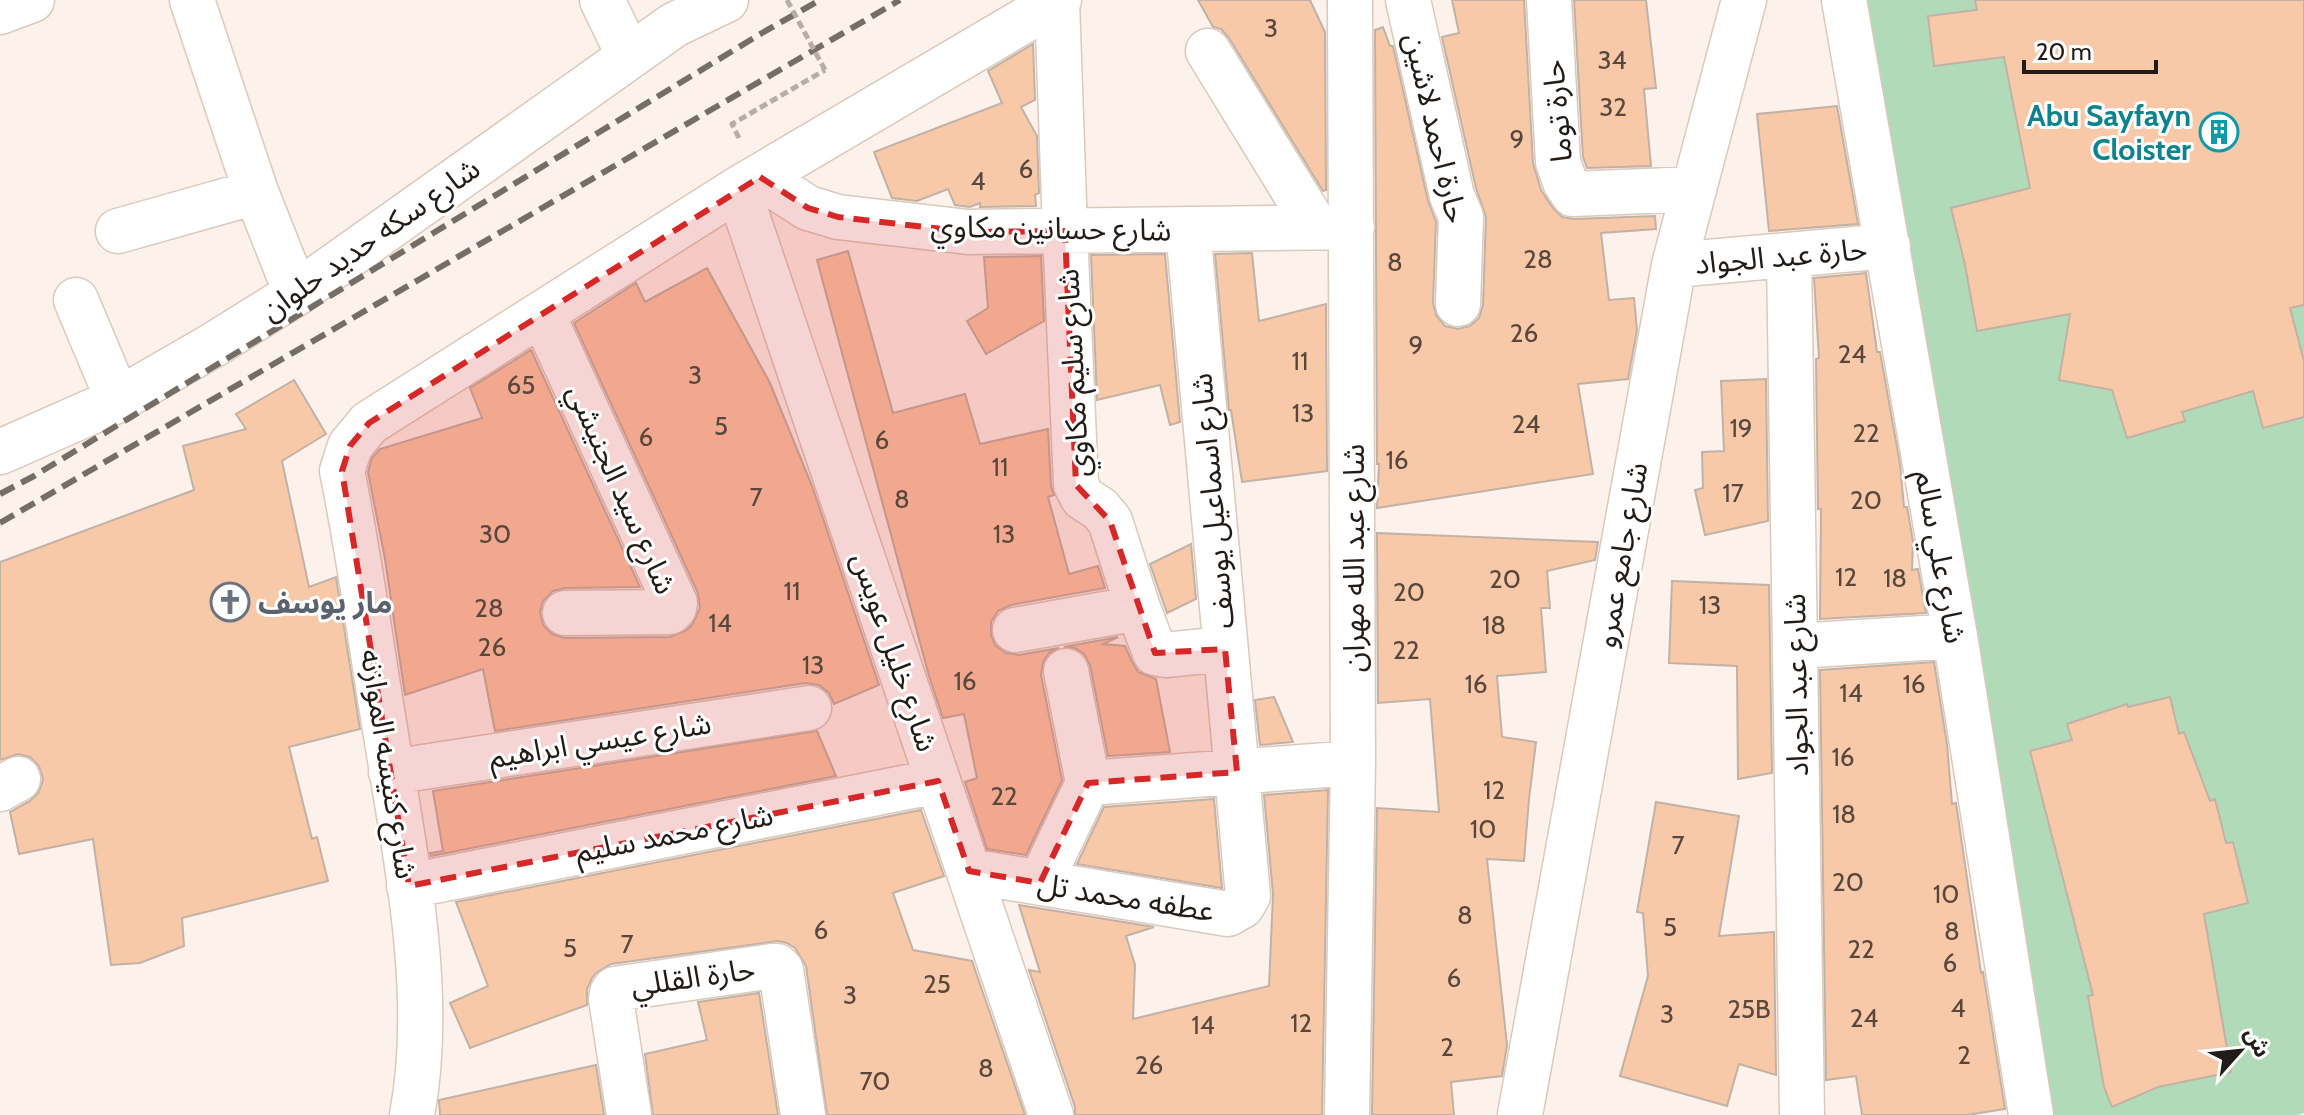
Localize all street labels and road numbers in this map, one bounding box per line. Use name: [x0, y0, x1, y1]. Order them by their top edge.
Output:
street label: حارة احمد لاشين: [1396, 29, 1476, 227]
street label: حارة توما: [1534, 58, 1580, 164]
street label: شارع سكه حديد حلوان: [253, 150, 489, 332]
street label: شارع حسانين مكاوي: [930, 207, 1172, 254]
street label: حارة عبد الجواد: [1693, 230, 1869, 282]
street label: شارع سليم مكاوي: [1049, 268, 1102, 478]
street label: شارع اسماعيل يوسف: [1182, 371, 1246, 630]
street label: شارع سيد الجنيشي: [555, 378, 685, 602]
street label: شارع عبد الله مهران: [1335, 444, 1376, 672]
street label: شارع جامع عمرو: [1586, 459, 1659, 651]
street label: شارع علي سالم: [1903, 468, 1974, 647]
street label: شارع خليل عويس: [840, 548, 946, 758]
street label: شارع عبد الجواد: [1776, 593, 1820, 777]
street label: شارع كنيسه الموازنه: [349, 646, 425, 882]
street label: شارع عيسي ابراهيم: [486, 704, 715, 781]
street label: شارع محمد سليم: [572, 796, 777, 875]
street label: عطفه محمد تل: [1035, 865, 1217, 929]
street label: حارة القللي: [629, 950, 758, 1009]

